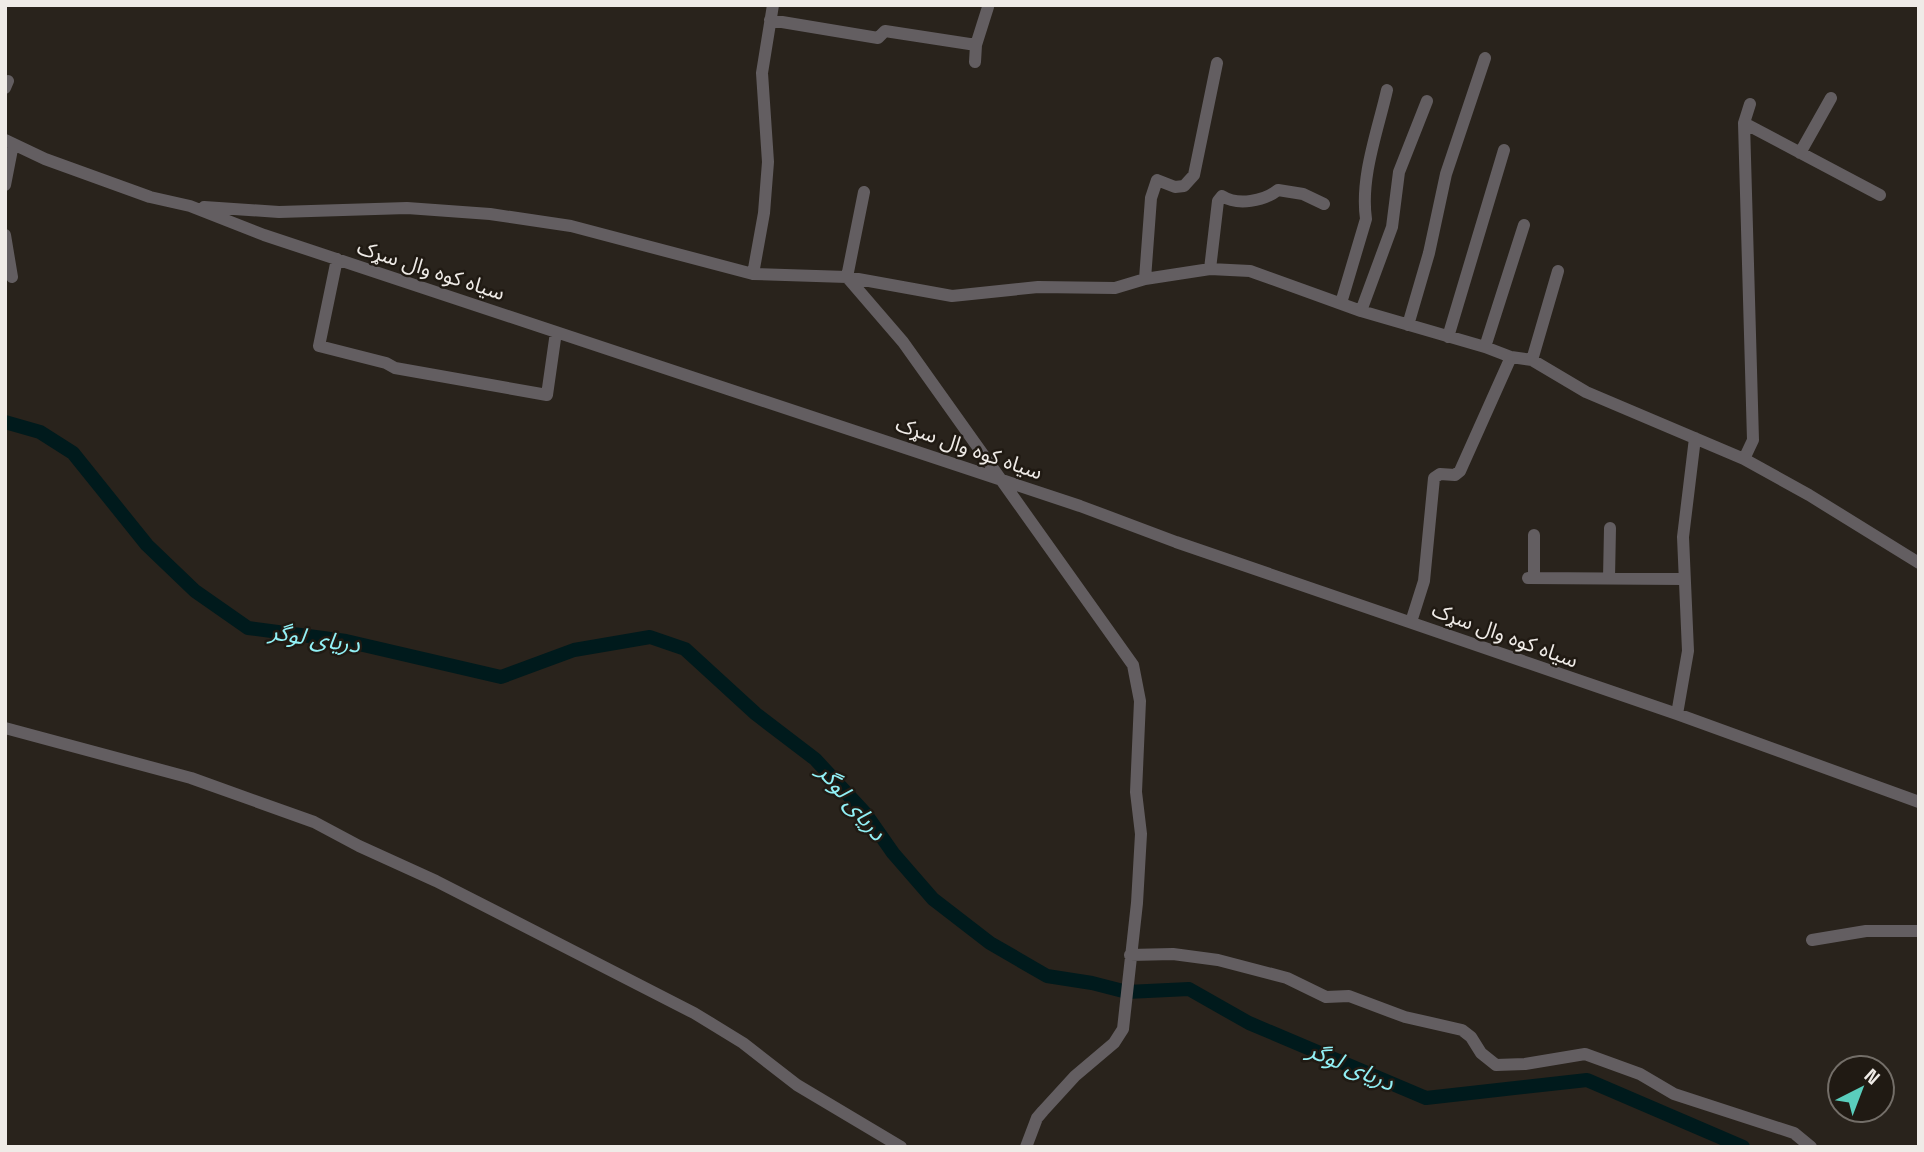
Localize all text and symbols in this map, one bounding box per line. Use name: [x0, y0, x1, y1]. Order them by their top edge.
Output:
street label: سیاه کوه وال سړک: [354, 233, 508, 306]
street label: سیاه کوه وال سړک: [892, 410, 1046, 485]
street label: سیاه کوه وال سړک: [1428, 596, 1582, 673]
water label: دریای لوگر: [266, 616, 363, 660]
water label: دریای لوگر: [810, 756, 893, 847]
water label: دریای لوگر: [1301, 1034, 1400, 1098]
north arrow: [1826, 1054, 1896, 1124]
text: N: [1859, 1063, 1885, 1090]

